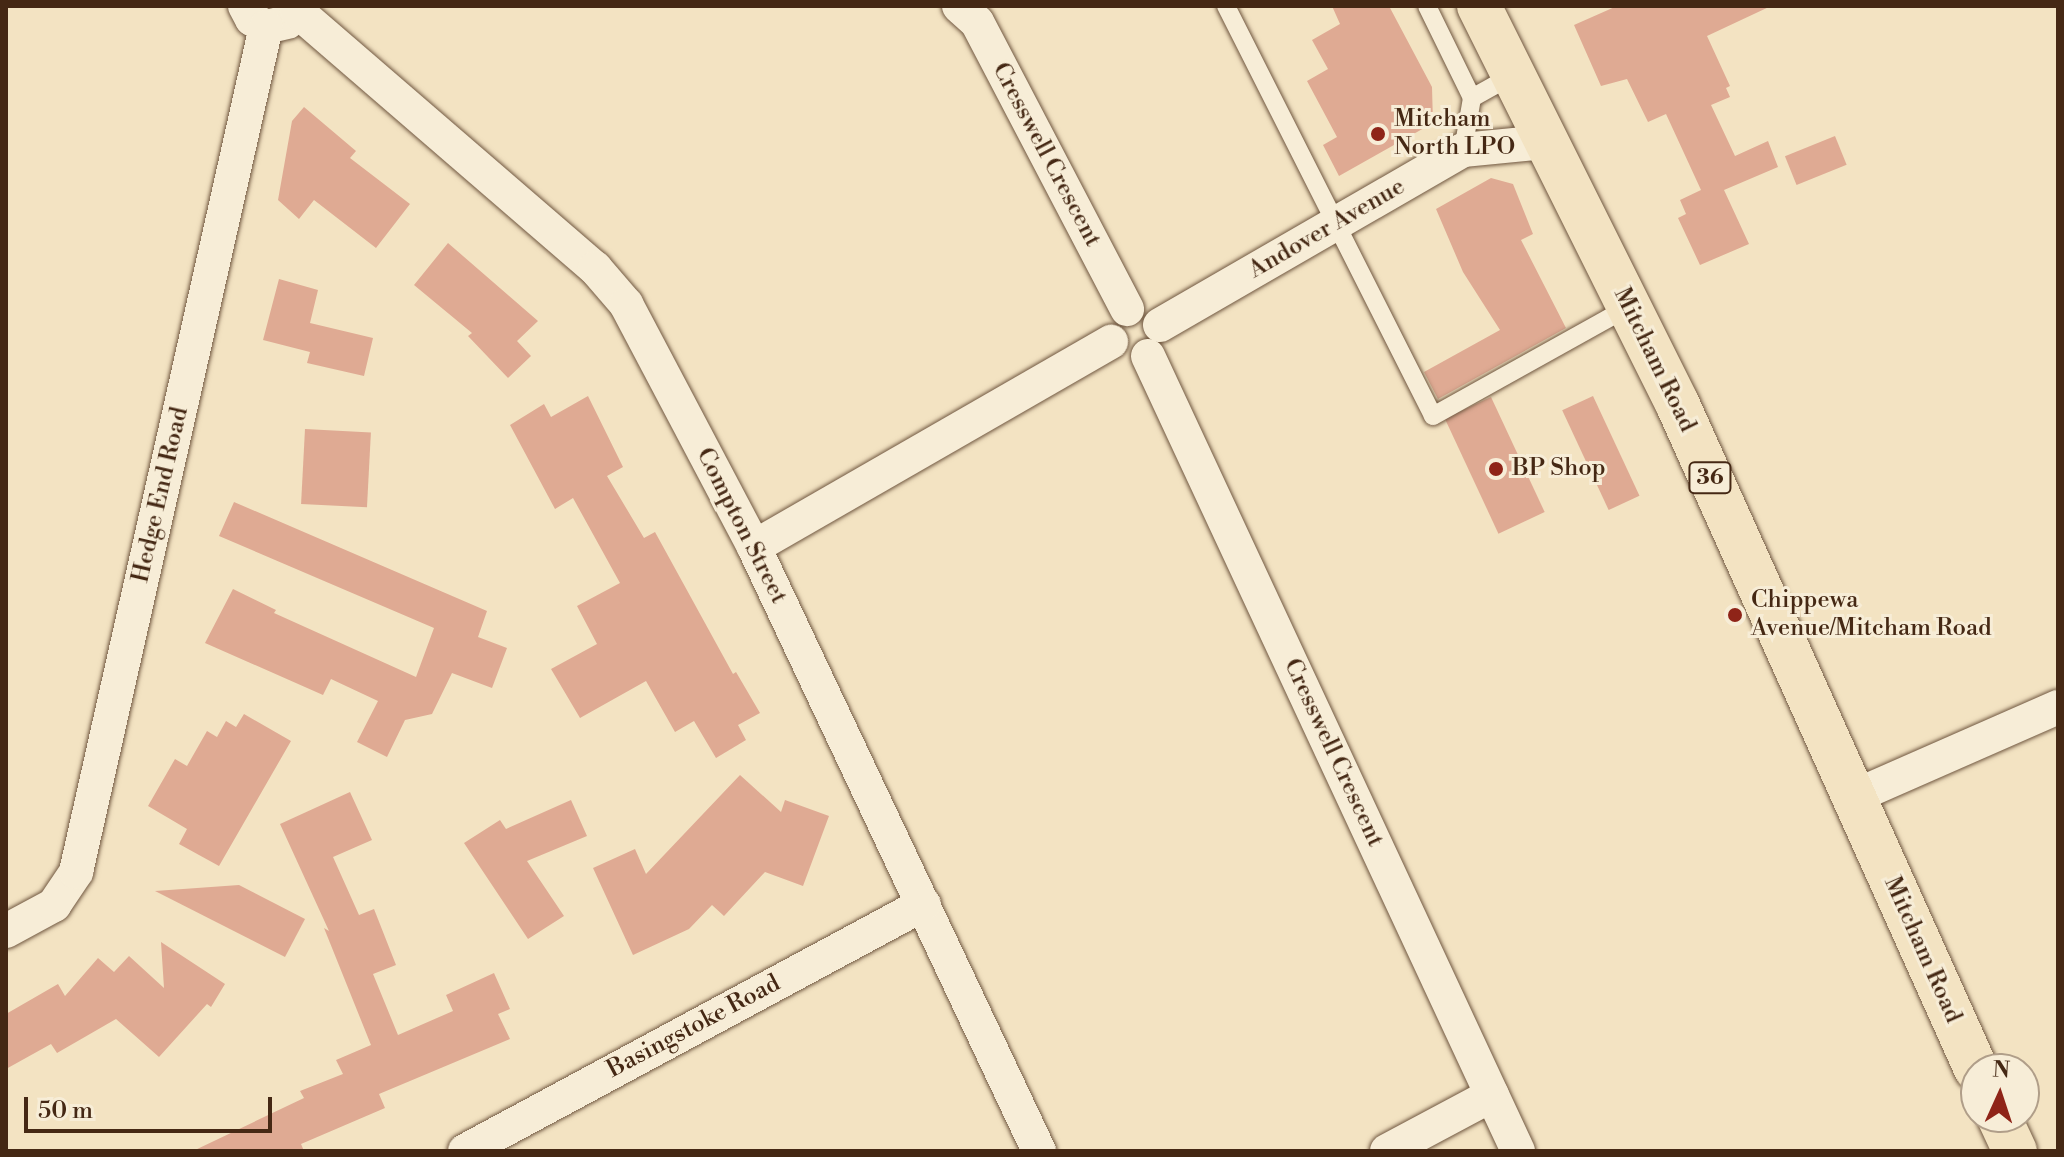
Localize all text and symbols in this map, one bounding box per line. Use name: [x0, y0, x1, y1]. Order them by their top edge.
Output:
street label: Cresswell Crescent: [985, 58, 1107, 252]
place label: Mitcham North LPO: [1394, 106, 1515, 162]
marker: Mitcham North LPO: [1369, 125, 1387, 143]
street label: Andover Avenue: [1244, 173, 1410, 285]
street label: Mitcham Road: [1607, 283, 1701, 437]
street label: Hedge End Road: [127, 404, 195, 586]
street label: Compton Street: [689, 443, 793, 609]
place label: BP Shop: [1512, 455, 1606, 483]
marker: BP Shop: [1487, 460, 1505, 478]
road number: 36: [1688, 460, 1732, 496]
place label: Chippewa Avenue/Mitcham Road: [1751, 587, 1992, 643]
marker: Chippewa Avenue/Mitcham Road: [1726, 606, 1744, 624]
street label: Cresswell Crescent: [1277, 654, 1389, 852]
street label: Mitcham Road: [1877, 872, 1967, 1028]
street label: Basingstoke Road: [603, 969, 785, 1085]
north arrow: [1960, 1053, 2040, 1133]
text: N: [1992, 1057, 2011, 1084]
scale bar: [28, 1081, 276, 1131]
text: 50 m: [38, 1096, 93, 1126]

